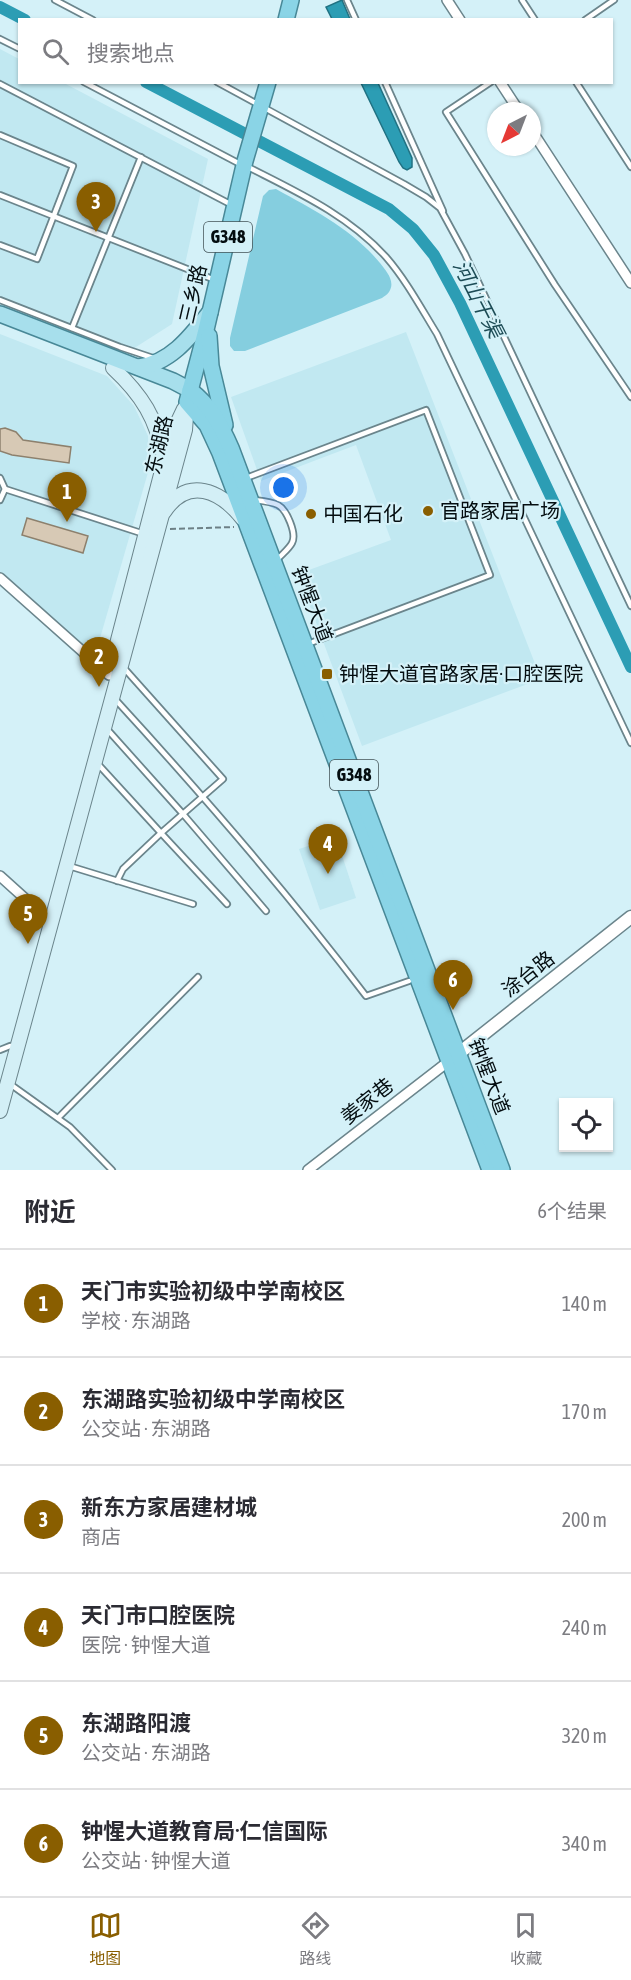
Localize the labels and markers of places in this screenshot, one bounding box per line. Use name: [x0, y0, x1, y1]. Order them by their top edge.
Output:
pin: 3: [76, 182, 116, 232]
pin: 1: [48, 472, 86, 522]
place label: 官路家居广场: [440, 499, 560, 522]
place label: 中国石化: [323, 502, 403, 525]
marker: 官路家居广场: [421, 504, 435, 518]
marker: 中国石化: [304, 507, 318, 521]
pin: 2: [80, 638, 118, 687]
place label: 钟惺大道官路家居·口腔医院: [339, 662, 583, 685]
marker: 钟惺大道官路家居·口腔医院: [320, 667, 334, 681]
pin: 4: [308, 824, 348, 874]
pin: 5: [9, 894, 48, 944]
pin: 6: [434, 960, 472, 1010]

